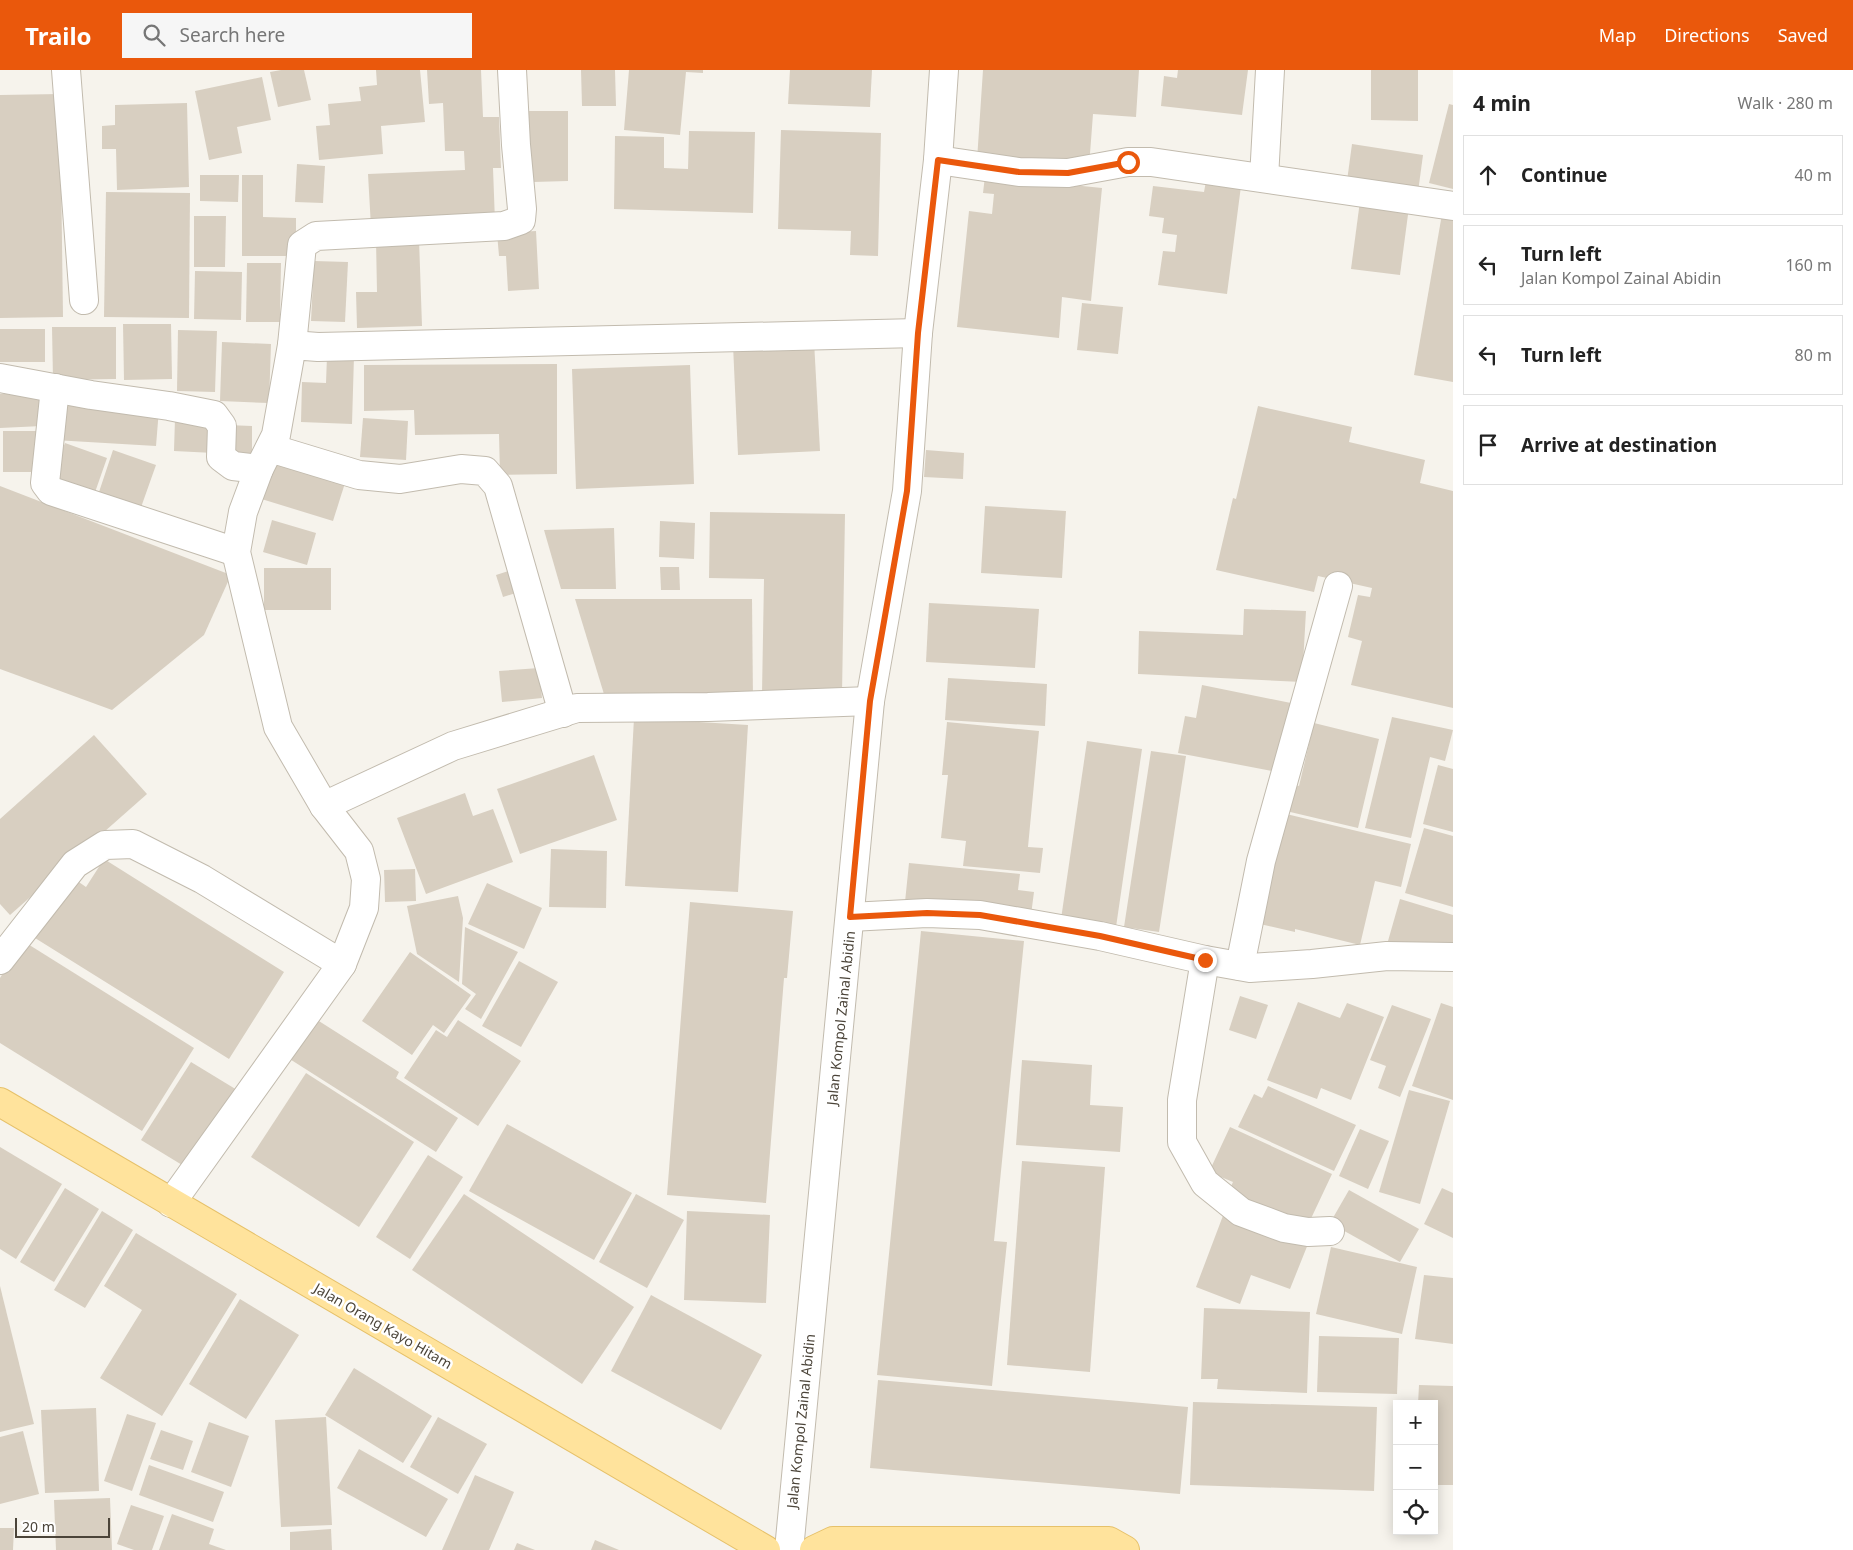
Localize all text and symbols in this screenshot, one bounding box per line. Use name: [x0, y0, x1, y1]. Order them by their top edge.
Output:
search box: [122, 13, 472, 58]
text: Trailo: [25, 19, 92, 52]
icon: search: [140, 21, 168, 49]
text: Search here: [180, 22, 285, 48]
text: Map: [1599, 23, 1636, 47]
text: Directions: [1664, 23, 1750, 47]
text: Saved: [1778, 23, 1828, 47]
text: 4 min: [1473, 89, 1531, 117]
text: Walk · 280 m: [1738, 92, 1833, 114]
route start: [1117, 151, 1140, 174]
icon: ahead: [1474, 161, 1502, 189]
text: Continue: [1521, 162, 1607, 188]
text: 40 m: [1795, 164, 1832, 186]
text: Turn left: [1521, 241, 1602, 267]
icon: left: [1474, 251, 1502, 279]
text: 160 m: [1785, 254, 1832, 276]
text: Jalan Kompol Zainal Abidin: [1521, 267, 1721, 289]
icon: left: [1474, 341, 1502, 369]
text: Turn left: [1521, 342, 1602, 368]
text: 80 m: [1795, 344, 1832, 366]
icon: arrive: [1474, 431, 1502, 459]
text: Arrive at destination: [1521, 432, 1717, 458]
street label: Jalan Kompol Zainal Abidin: [822, 930, 859, 1108]
route end: [1194, 949, 1217, 972]
street label: Jalan Orang Kayo Hitam: [309, 1277, 456, 1373]
street label: Jalan Kompol Zainal Abidin: [782, 1333, 819, 1511]
map controls: [1393, 1400, 1438, 1535]
button: +: [1393, 1400, 1438, 1445]
button: −: [1393, 1445, 1438, 1490]
button: locate: [1393, 1490, 1438, 1535]
scale bar: [15, 1515, 110, 1538]
text: 20 m: [22, 1517, 55, 1536]

